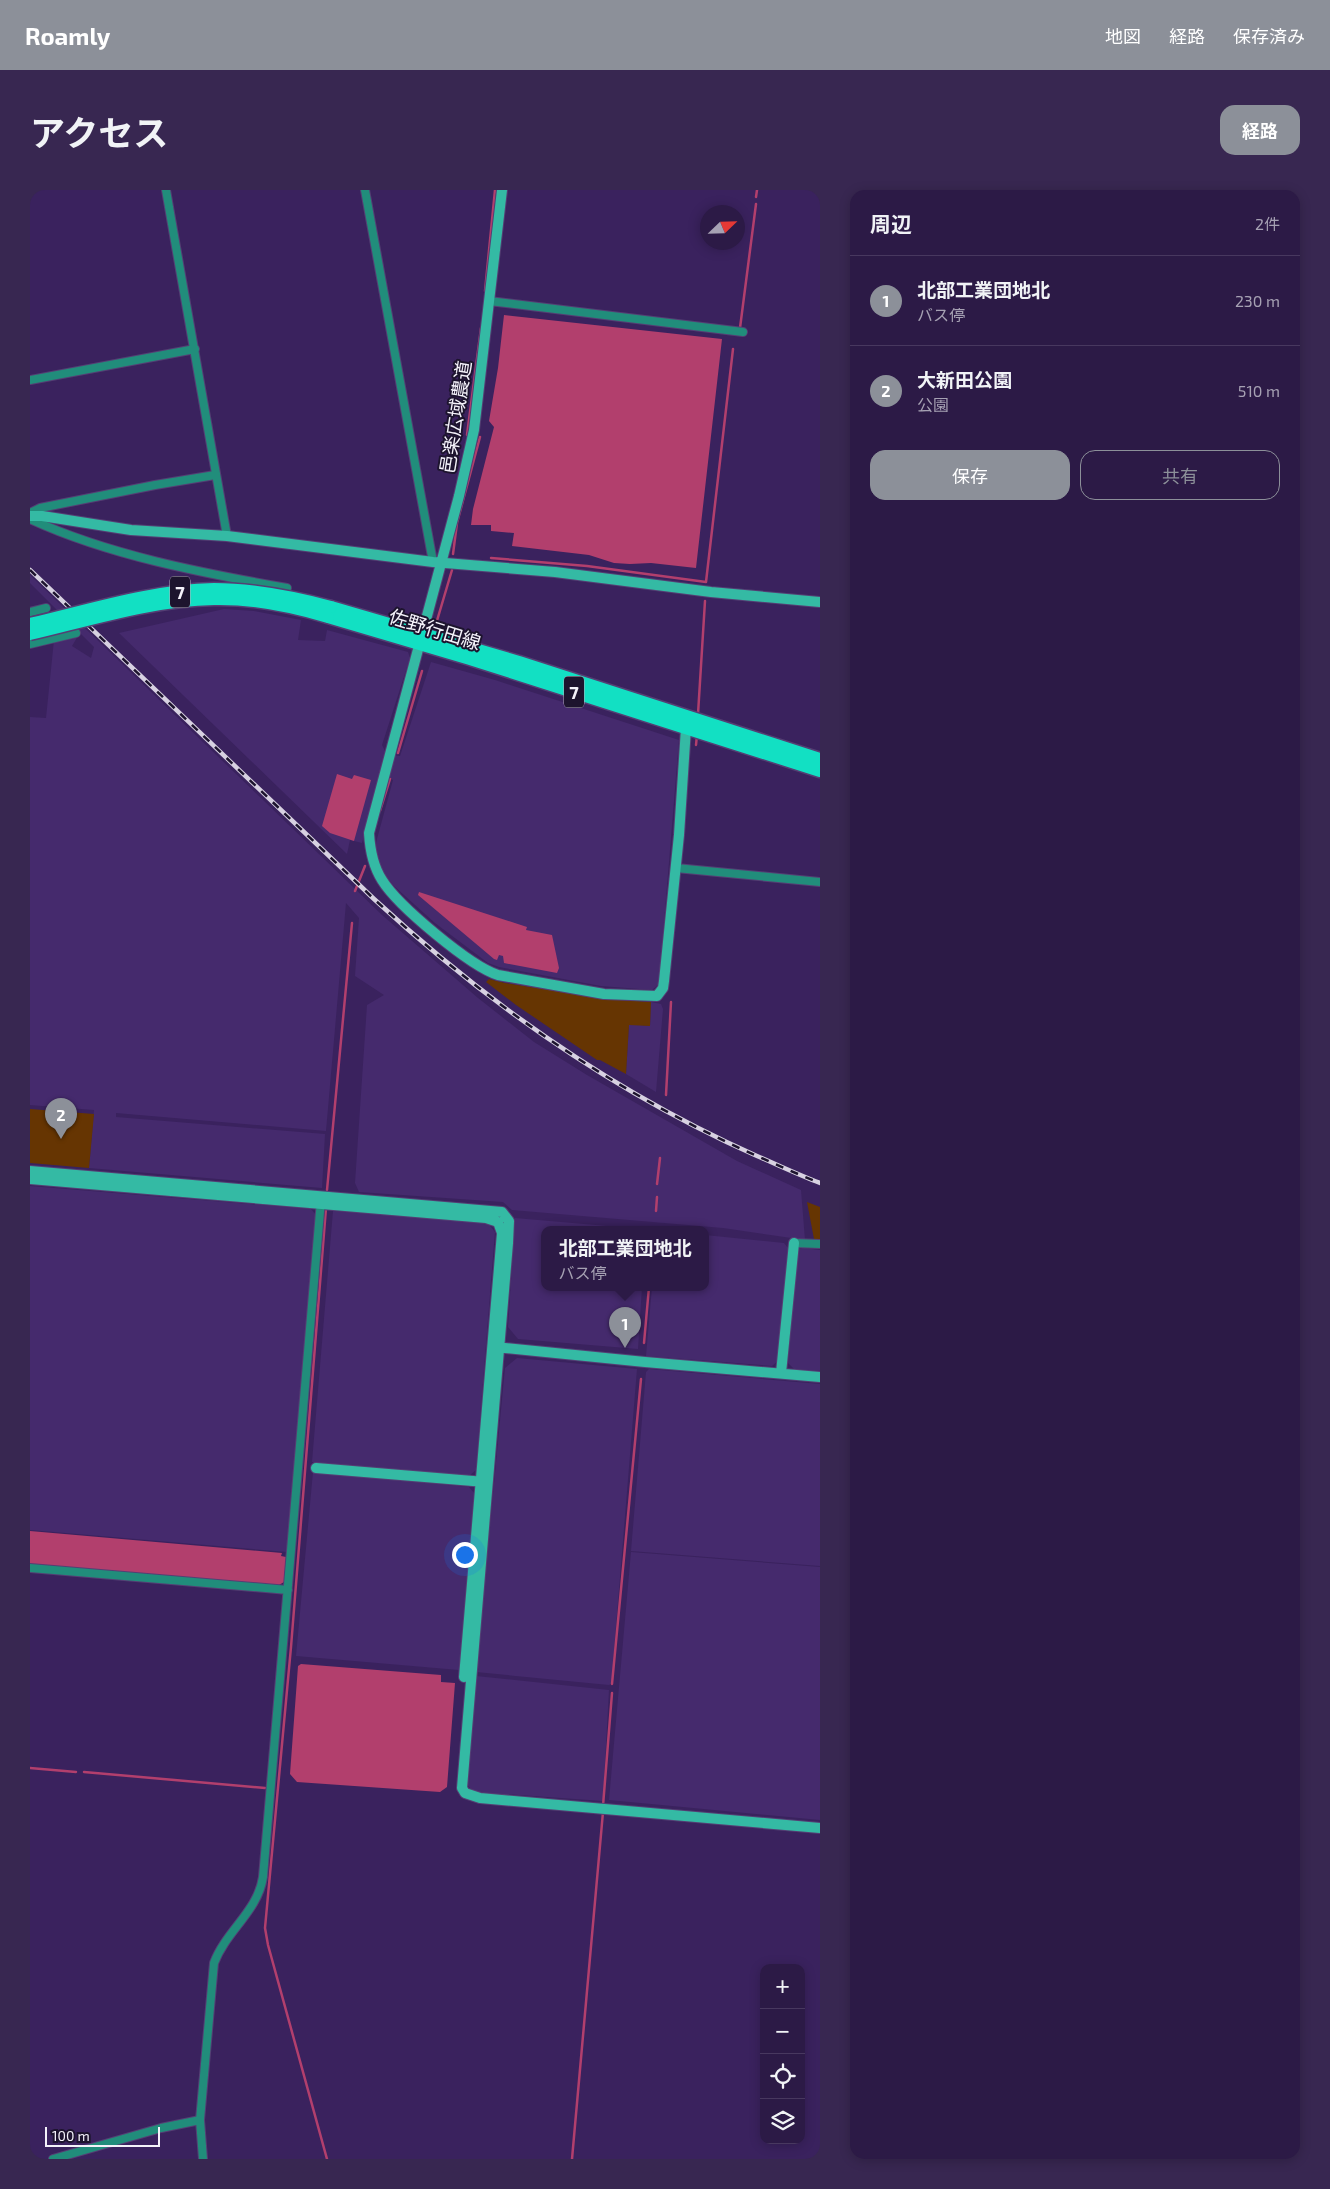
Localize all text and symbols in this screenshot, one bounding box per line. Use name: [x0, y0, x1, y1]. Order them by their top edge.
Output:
text: Roamly: [25, 21, 110, 50]
text: 地図: [1105, 25, 1141, 47]
text: 経路: [1169, 25, 1205, 47]
text: 保存済み: [1233, 25, 1305, 47]
button: 経路: [1220, 105, 1300, 155]
text: アクセス: [30, 111, 168, 153]
north arrow: [700, 205, 745, 250]
text: 周辺: [870, 211, 912, 236]
text: 2件: [1255, 214, 1280, 233]
text: 北部工業団地北: [917, 278, 1050, 301]
text: 1: [883, 291, 889, 310]
text: 230 m: [1235, 291, 1280, 310]
text: バス停: [917, 305, 965, 324]
street label: 邑楽広域農道: [435, 359, 475, 475]
text: 大新田公園: [917, 368, 1012, 391]
text: 2: [881, 381, 891, 400]
text: 510 m: [1238, 381, 1280, 400]
text: 公園: [917, 395, 949, 414]
button: 保存: [870, 450, 1070, 500]
button: 共有: [1080, 450, 1280, 500]
road number: 7: [170, 577, 190, 608]
street label: 佐野行田線: [386, 604, 484, 654]
road number: 7: [564, 677, 584, 708]
pin: 2: [45, 1098, 77, 1139]
popup: [541, 1226, 709, 1291]
text: 北部工業団地北: [558, 1236, 692, 1259]
text: バス停: [558, 1263, 607, 1282]
pin: 1: [609, 1307, 641, 1348]
your location: [452, 1542, 478, 1568]
map controls: [760, 1964, 805, 2144]
button: +: [760, 1964, 805, 2009]
button: −: [760, 2009, 805, 2054]
button: locate: [760, 2054, 805, 2099]
button: layers: [760, 2099, 805, 2144]
scale bar: [45, 2124, 160, 2147]
text: 100 m: [52, 2127, 90, 2144]

